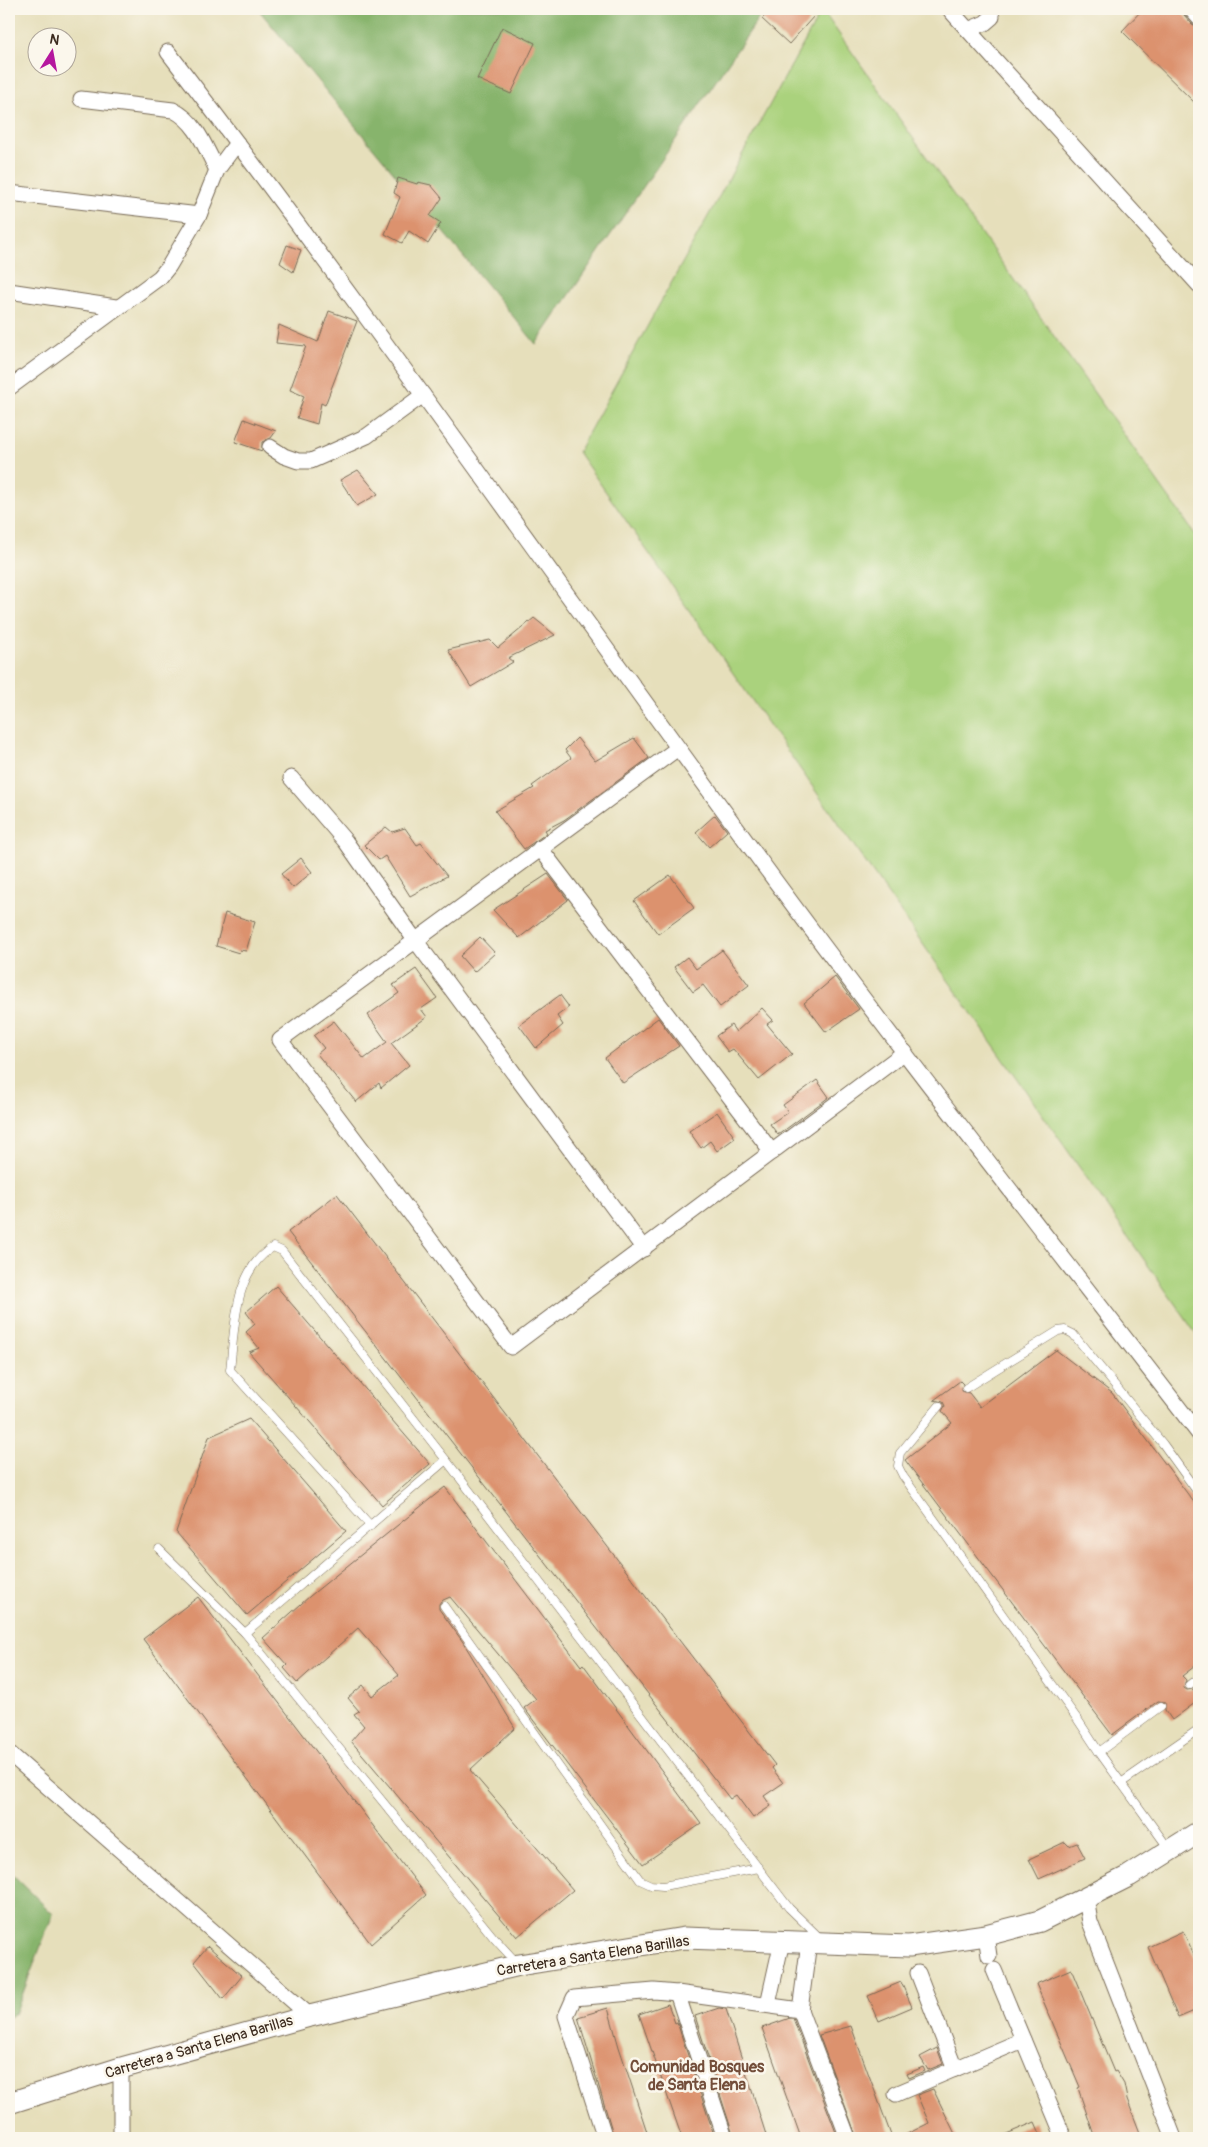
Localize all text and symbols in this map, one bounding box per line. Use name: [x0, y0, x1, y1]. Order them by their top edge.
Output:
north arrow: [28, 28, 78, 78]
text: N: [48, 30, 61, 49]
street label: Carretera a Santa Elena Barillas: [495, 1931, 691, 1981]
street label: Carretera a Santa Elena Barillas: [103, 2011, 295, 2083]
district label: Comunidad Bosques de Santa Elena: [630, 2057, 765, 2095]

